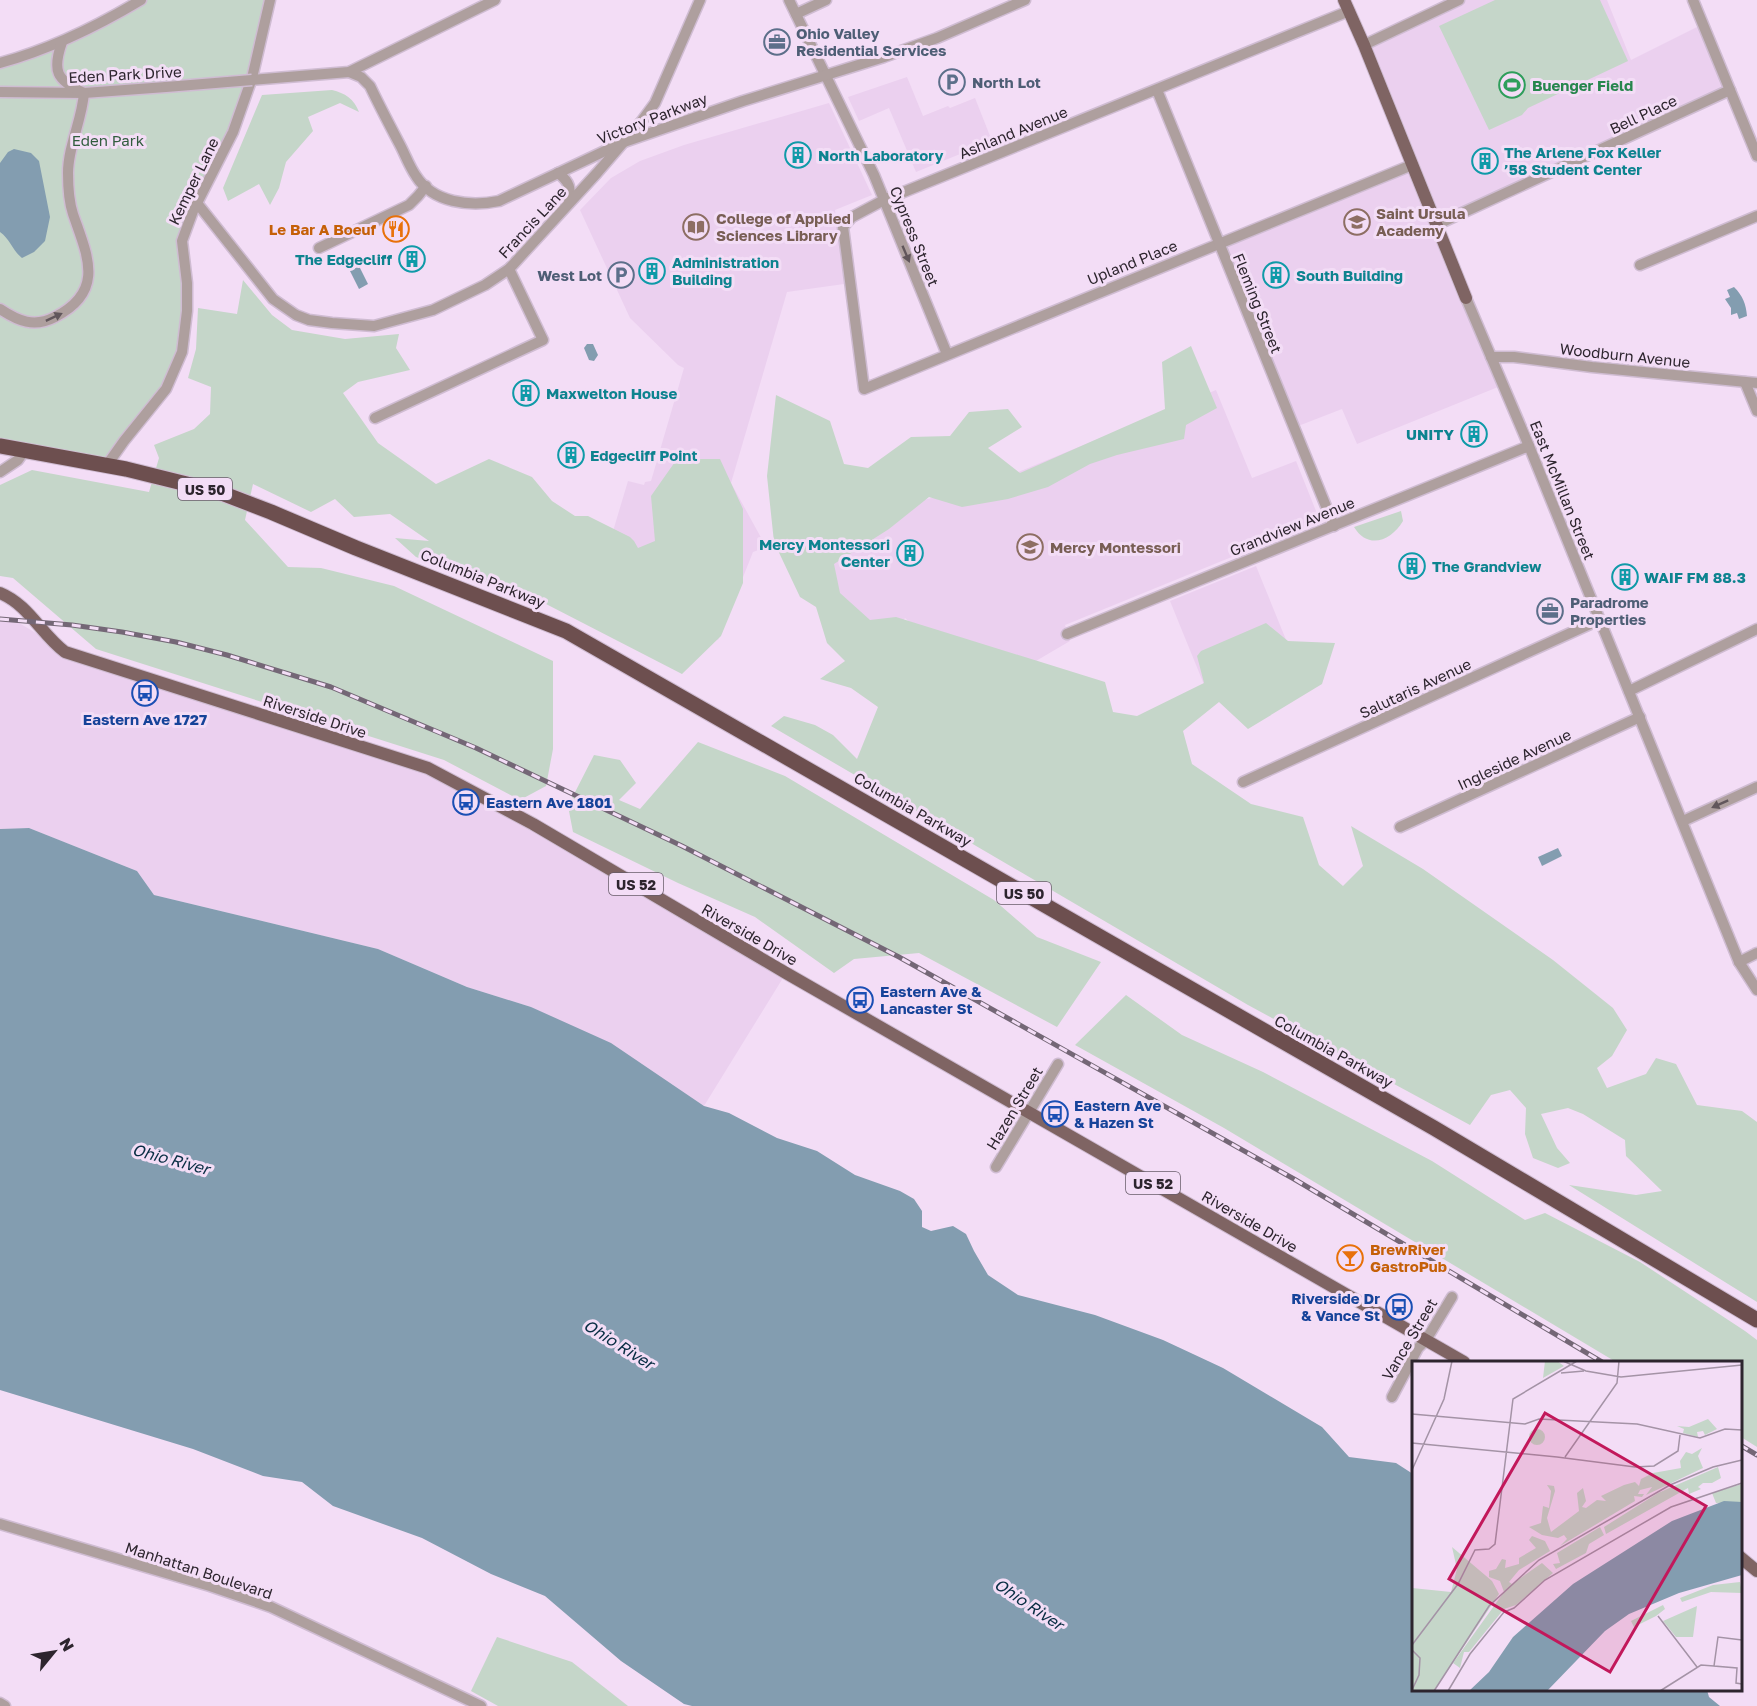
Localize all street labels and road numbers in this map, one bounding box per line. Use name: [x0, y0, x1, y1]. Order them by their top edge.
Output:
street label: Eden Park Drive: [68, 62, 182, 86]
street label: Victory Parkway: [594, 88, 710, 147]
street label: Bell Place: [1607, 90, 1680, 137]
street label: Ashland Avenue: [956, 102, 1070, 162]
street label: Kemper Lane: [164, 134, 222, 227]
street label: Francis Lane: [494, 182, 570, 262]
street label: Cypress Street: [887, 183, 943, 289]
street label: Upland Place: [1084, 236, 1180, 288]
street label: Fleming Street: [1230, 250, 1286, 356]
street label: Woodburn Avenue: [1559, 339, 1691, 371]
street label: East McMillan Street: [1527, 418, 1599, 562]
road number: US 50: [178, 478, 232, 500]
street label: Grandview Avenue: [1227, 493, 1357, 559]
street label: Columbia Parkway: [418, 545, 549, 611]
street label: Salutaris Avenue: [1356, 654, 1474, 722]
street label: Riverside Drive: [261, 691, 369, 741]
street label: Ingleside Avenue: [1454, 725, 1574, 793]
street label: Columbia Parkway: [851, 768, 976, 850]
road number: US 52: [609, 873, 663, 895]
road number: US 50: [997, 882, 1051, 904]
street label: Riverside Drive: [699, 899, 801, 969]
street label: Columbia Parkway: [1272, 1011, 1397, 1091]
street label: Hazen Street: [982, 1063, 1046, 1153]
road number: US 52: [1126, 1172, 1180, 1194]
street label: Riverside Drive: [1199, 1186, 1301, 1256]
street label: Vance Street: [1378, 1295, 1440, 1383]
street label: Manhattan Boulevard: [123, 1538, 275, 1602]

